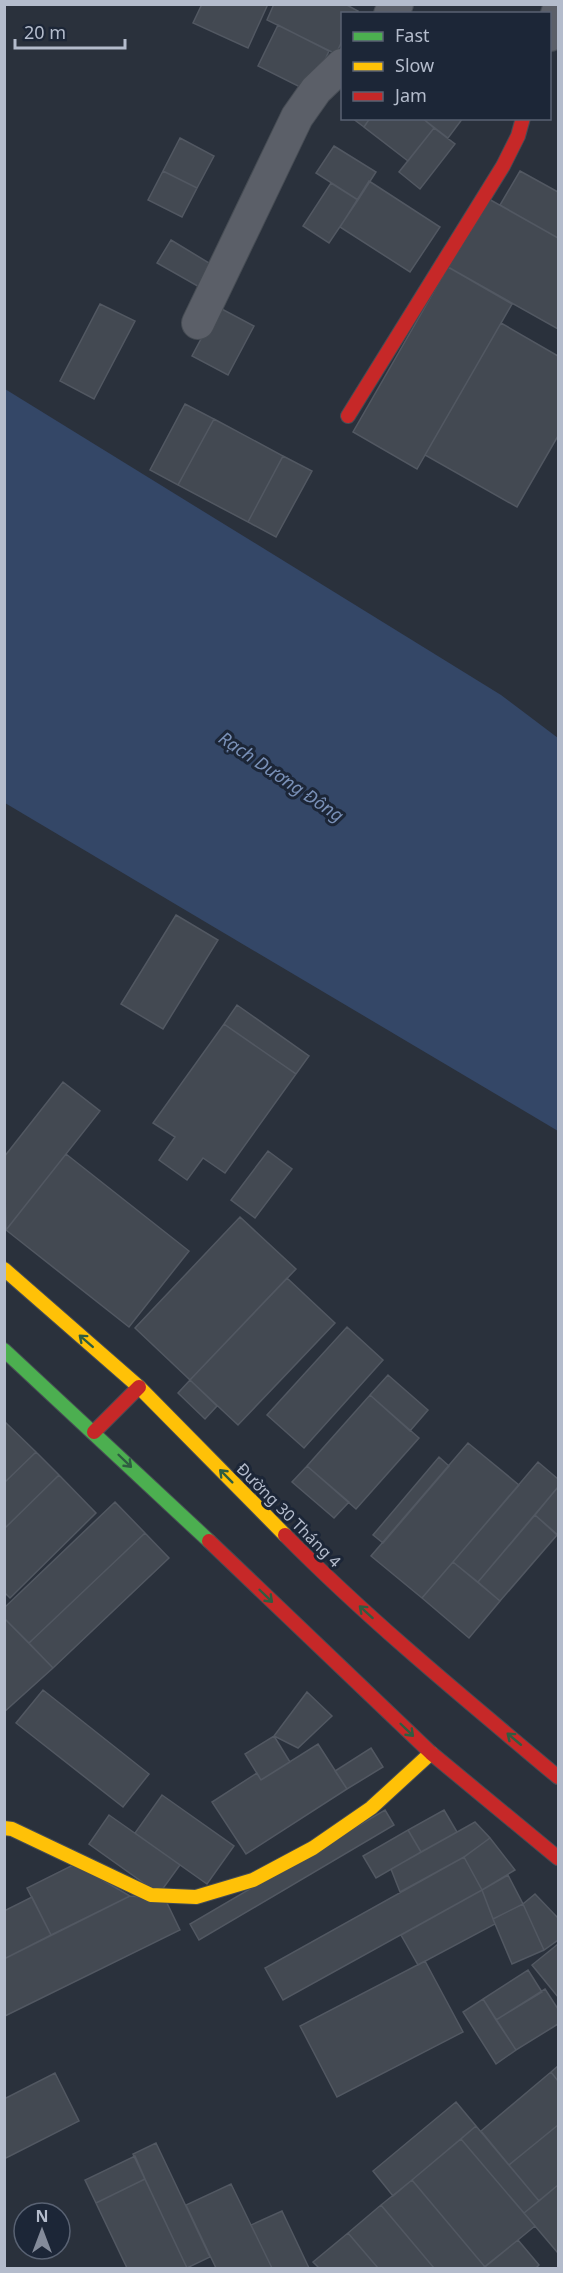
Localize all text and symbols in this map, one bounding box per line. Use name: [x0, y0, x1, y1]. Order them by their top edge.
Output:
scale bar: [15, 12, 124, 50]
legend: [341, 12, 551, 120]
text: 20 m: [24, 20, 66, 44]
text: Fast: [395, 23, 430, 47]
text: Slow: [395, 53, 434, 77]
text: Jam: [393, 83, 427, 107]
water label: Rạch Dương Đông: [214, 725, 349, 827]
one-way arrow: [79, 1334, 94, 1348]
one-way arrow: [117, 1454, 132, 1468]
street label: Đường 30 Tháng 4: [232, 1458, 346, 1572]
one-way arrow: [219, 1468, 234, 1483]
one-way arrow: [258, 1588, 273, 1602]
one-way arrow: [359, 1605, 374, 1619]
one-way arrow: [399, 1723, 414, 1737]
one-way arrow: [506, 1733, 522, 1746]
north arrow: [12, 2201, 72, 2261]
text: N: [35, 2205, 49, 2227]

